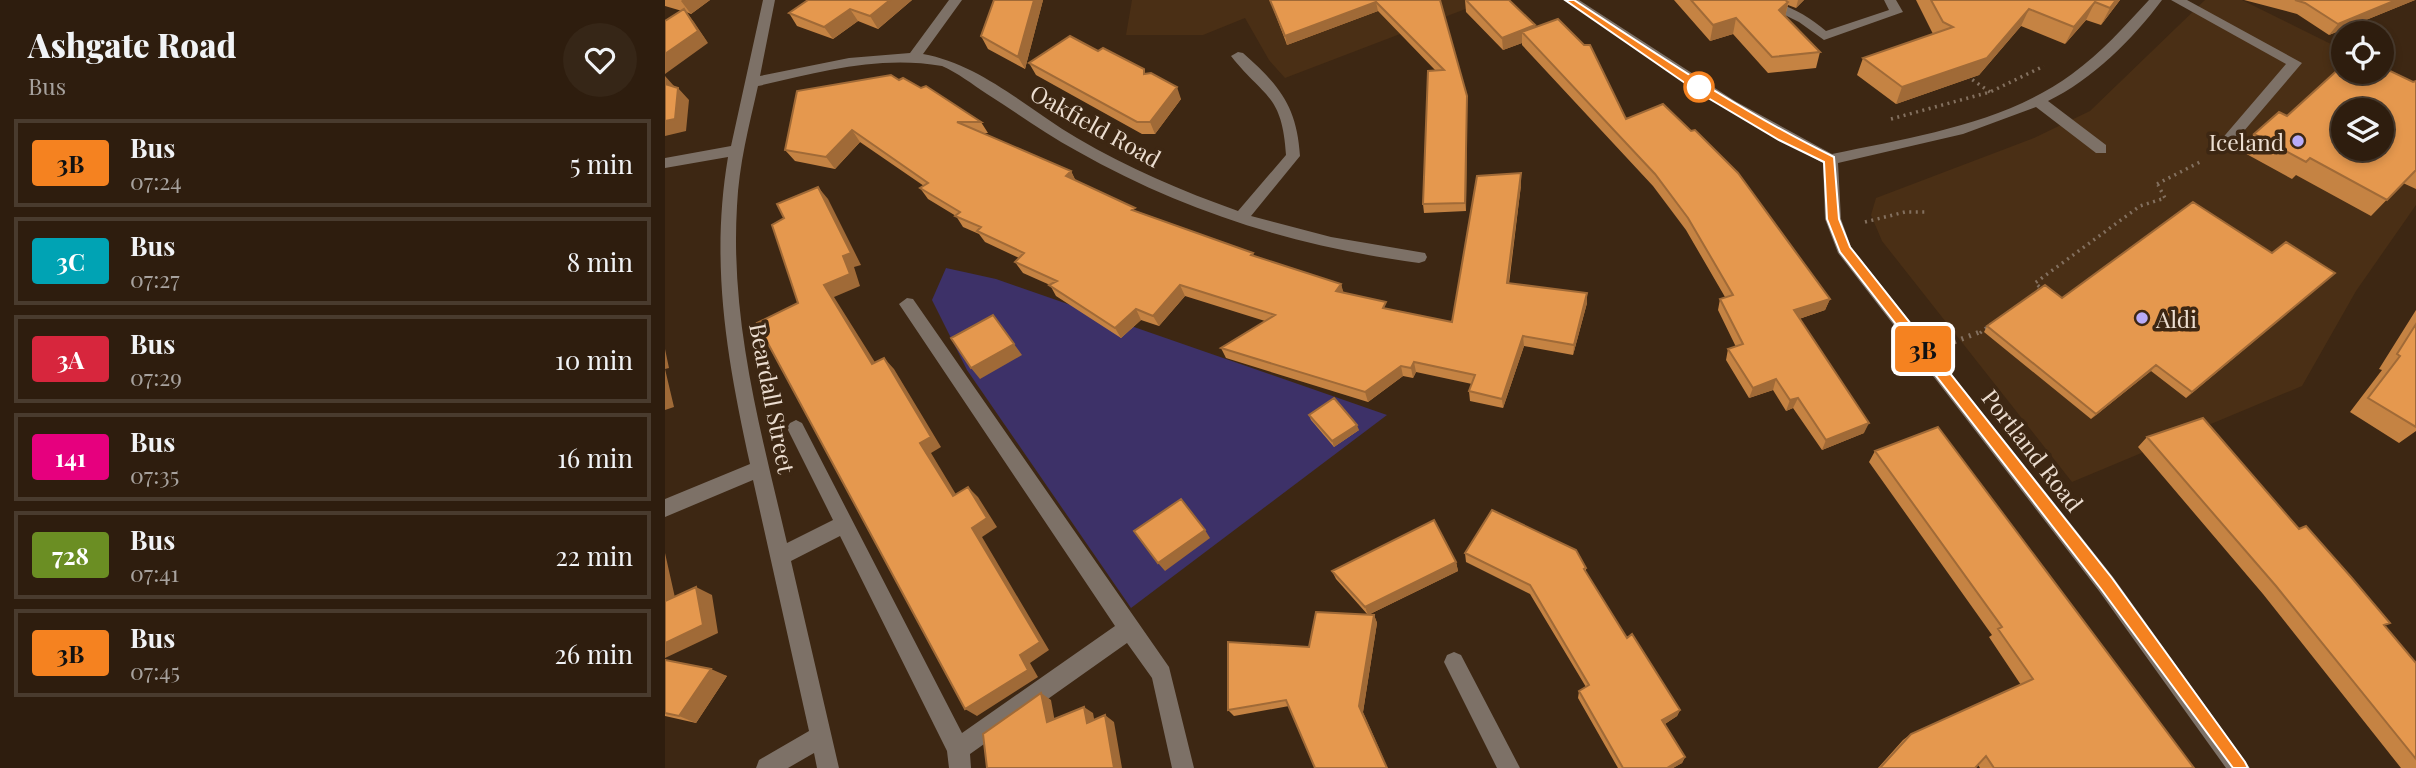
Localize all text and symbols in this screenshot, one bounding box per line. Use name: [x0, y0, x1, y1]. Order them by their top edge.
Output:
map controls: [2331, 21, 2394, 161]
button: locate: [2331, 21, 2394, 84]
text: Ashgate Road: [28, 22, 236, 66]
button: heart: [563, 23, 637, 97]
text: Bus: [28, 70, 66, 101]
unlabelled marker: [1684, 72, 1714, 102]
street label: Oakfield Road: [1025, 76, 1167, 174]
button: layers: [2331, 98, 2394, 161]
place label: Iceland: [2209, 126, 2284, 157]
text: Bus: [130, 130, 175, 165]
marker: Iceland: [2290, 133, 2306, 149]
text: 5 min: [570, 146, 633, 181]
text: 3B: [57, 147, 84, 179]
text: 07:24: [130, 165, 182, 196]
text: Bus: [130, 228, 175, 263]
text: 8 min: [567, 244, 633, 279]
text: 3C: [56, 245, 85, 277]
text: 07:27: [130, 263, 180, 294]
place label: Aldi: [2155, 303, 2197, 334]
marker: Aldi: [2134, 310, 2150, 326]
street label: Beardall Street: [743, 320, 803, 477]
text: Bus: [130, 326, 175, 361]
line badge: 3B: [1891, 326, 1955, 372]
text: 3B: [1909, 333, 1937, 365]
text: 10 min: [555, 342, 633, 377]
text: 3A: [57, 343, 84, 375]
text: 07:29: [130, 361, 182, 392]
street label: Portland Road: [1975, 382, 2091, 518]
text: Bus: [130, 424, 175, 459]
text: 16 min: [557, 440, 633, 475]
text: 141: [55, 441, 86, 473]
text: 07:35: [130, 459, 179, 490]
text: Bus: [130, 522, 175, 557]
text: 22 min: [555, 538, 633, 573]
text: 728: [52, 539, 89, 571]
text: 07:41: [130, 557, 179, 588]
text: Bus: [130, 620, 175, 655]
text: 26 min: [554, 636, 633, 671]
text: 3B: [57, 637, 84, 669]
text: 07:45: [130, 655, 180, 686]

